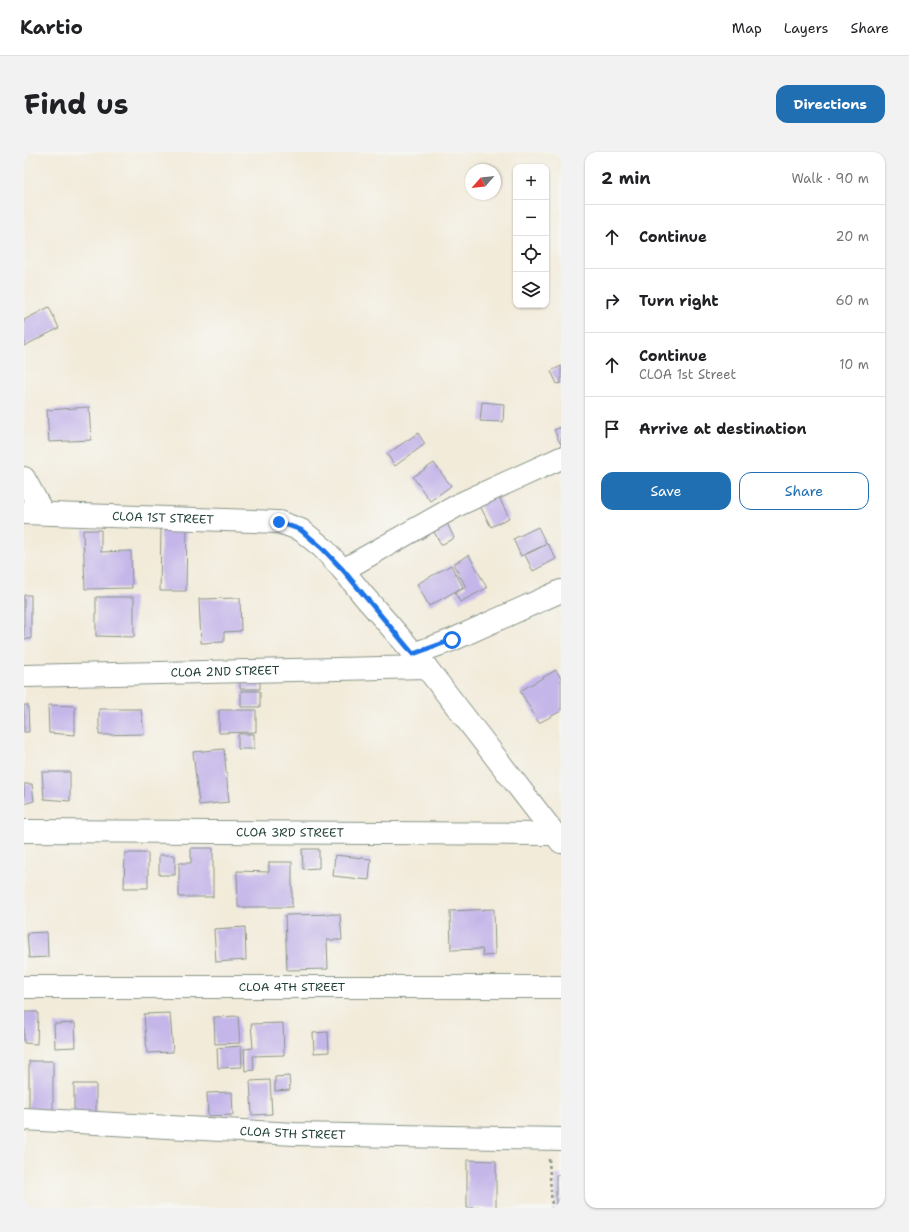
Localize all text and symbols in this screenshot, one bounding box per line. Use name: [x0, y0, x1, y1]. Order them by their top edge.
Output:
text: Kartio: [20, 15, 83, 40]
text: Map: [732, 19, 762, 37]
text: Layers: [784, 19, 828, 37]
text: Share: [850, 19, 889, 37]
text: Find us: [24, 85, 129, 123]
button: Directions: [776, 85, 885, 123]
north arrow: [465, 164, 501, 200]
map controls: [513, 164, 549, 308]
button: +: [513, 164, 549, 200]
text: 2 min: [601, 167, 651, 189]
text: Walk · 90 m: [791, 170, 869, 187]
button: −: [513, 200, 549, 236]
icon: ahead: [601, 226, 623, 248]
text: Continue: [639, 227, 707, 247]
text: 20 m: [836, 228, 869, 245]
button: locate: [513, 236, 549, 272]
button: layers: [513, 272, 549, 308]
icon: right: [601, 290, 623, 312]
text: Turn right: [639, 291, 719, 311]
text: 60 m: [836, 292, 869, 309]
text: Continue: [639, 346, 707, 366]
icon: ahead: [601, 354, 623, 376]
text: 10 m: [839, 356, 869, 373]
text: CLOA 1st Street: [639, 366, 736, 383]
icon: arrive: [601, 418, 623, 440]
text: Arrive at destination: [639, 419, 807, 439]
button: Save: [601, 472, 731, 510]
button: Share: [739, 472, 869, 510]
street label: CLOA 1ST STREET: [112, 508, 215, 528]
route end: [270, 513, 288, 531]
route start: [443, 631, 461, 649]
street label: CLOA 2ND STREET: [171, 662, 280, 681]
street label: CLOA 3RD STREET: [236, 824, 345, 841]
street label: CLOA 4TH STREET: [239, 979, 346, 995]
street label: CLOA 5TH STREET: [239, 1123, 346, 1143]

